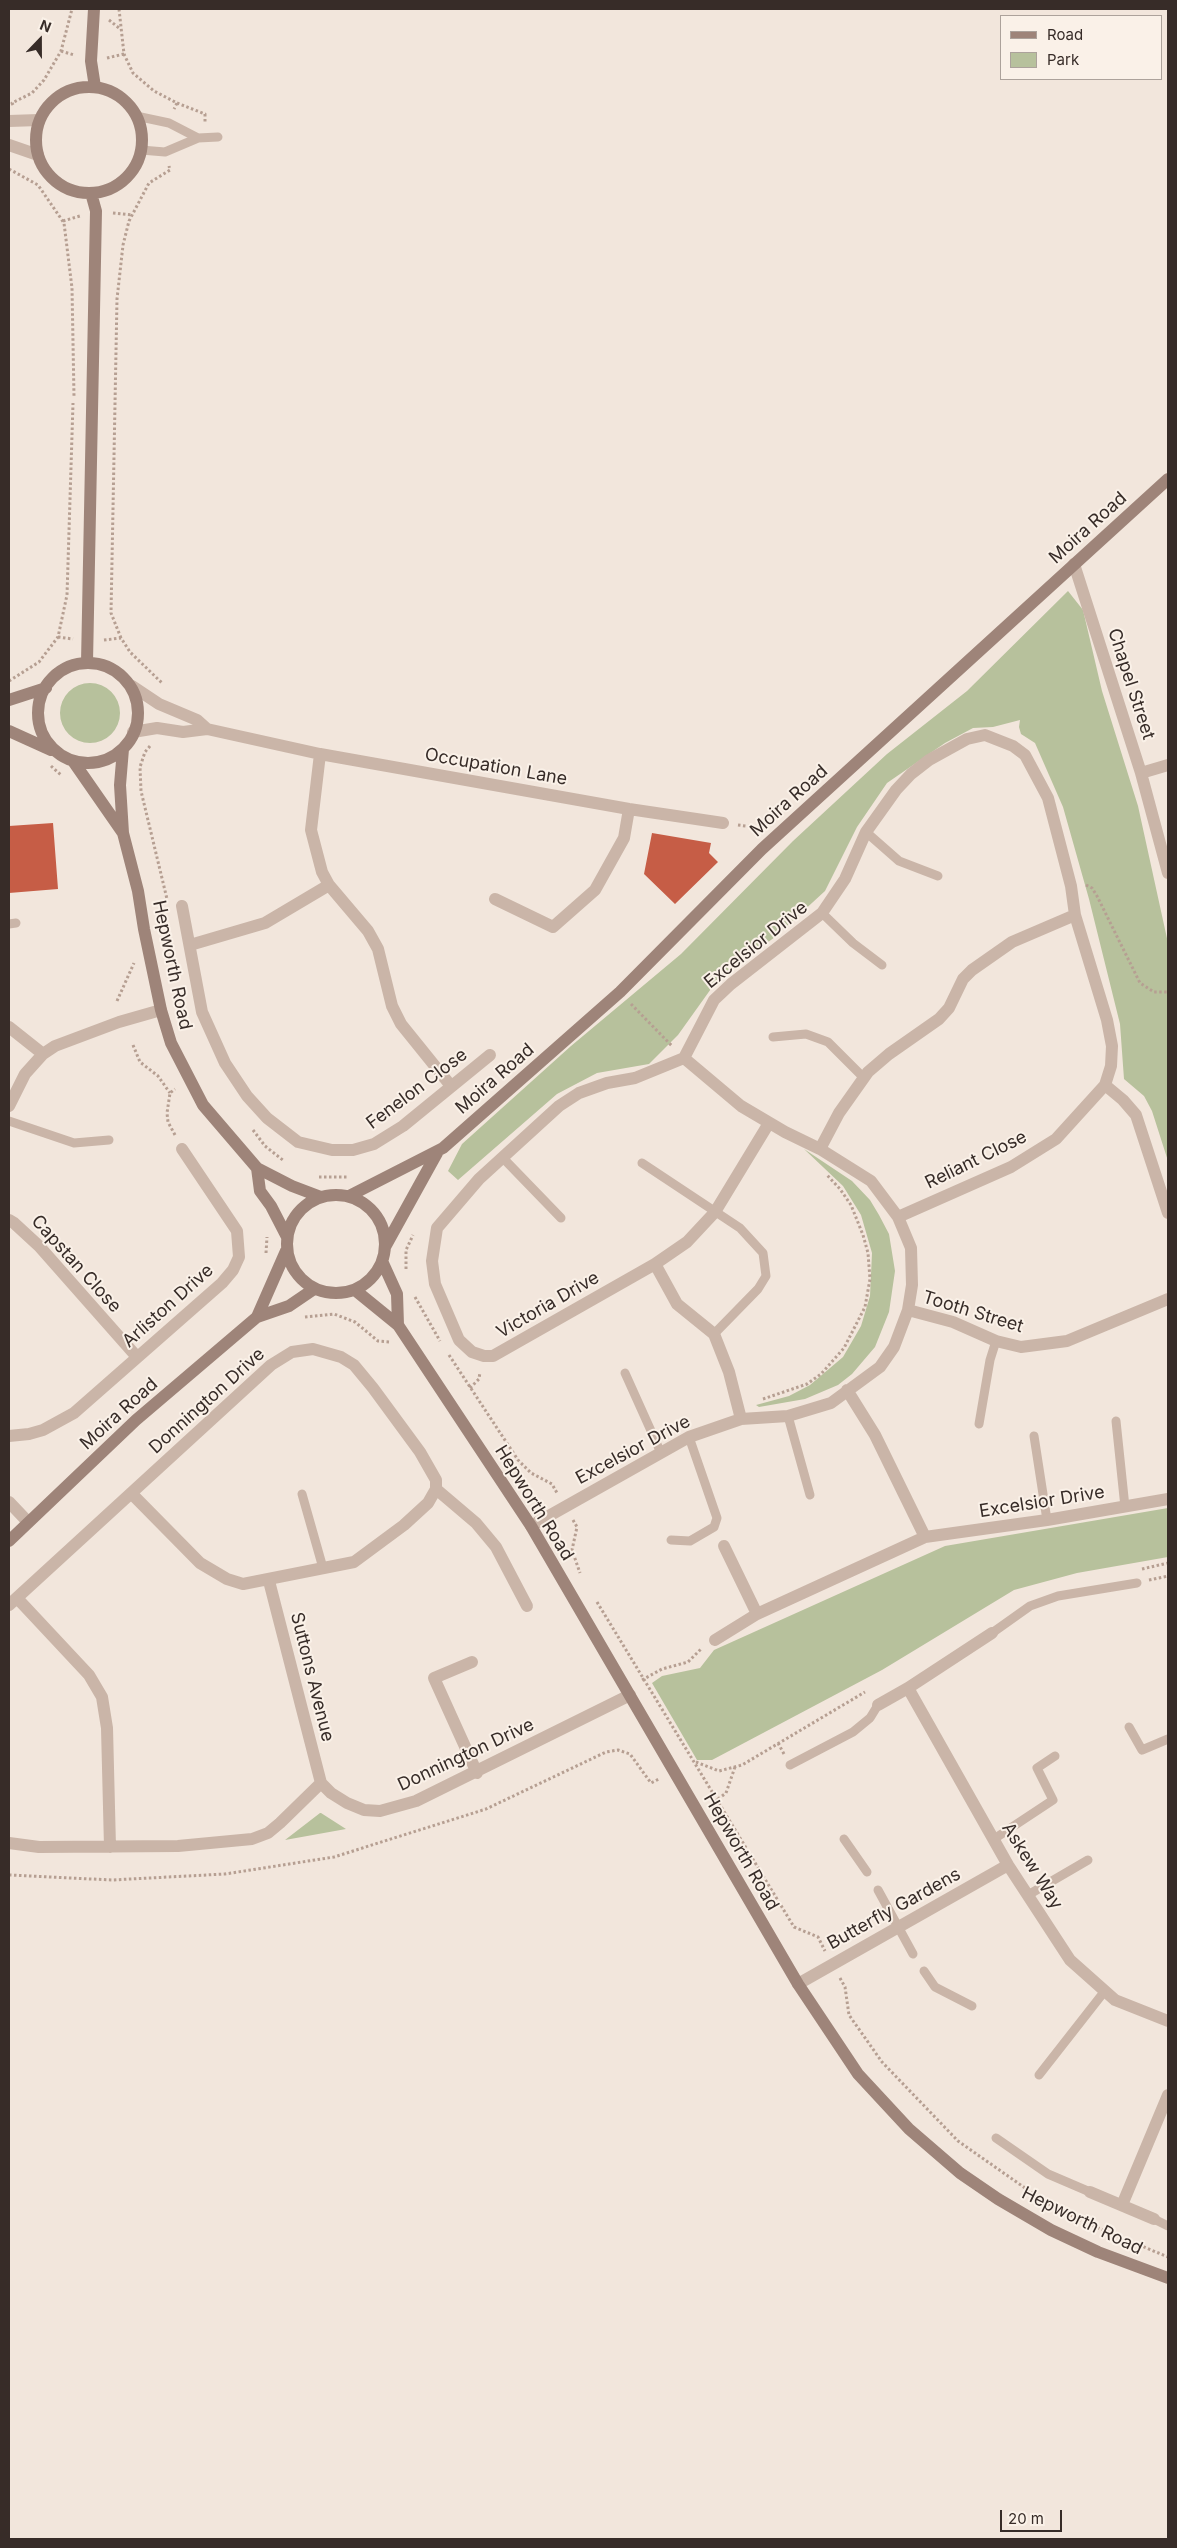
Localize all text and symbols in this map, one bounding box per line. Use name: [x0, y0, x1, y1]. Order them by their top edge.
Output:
north arrow: [15, 15, 65, 65]
legend: [1000, 15, 1162, 80]
text: N: [38, 16, 54, 36]
text: Road: [1047, 25, 1083, 44]
text: Park: [1047, 50, 1079, 69]
street label: Moira Road: [1045, 488, 1131, 568]
street label: Chapel Street: [1103, 626, 1159, 742]
street label: Occupation Lane: [423, 744, 569, 790]
street label: Moira Road: [746, 761, 832, 841]
street label: Excelsior Drive: [700, 897, 812, 993]
street label: Hepworth Road: [148, 898, 196, 1032]
street label: Moira Road: [451, 1039, 539, 1119]
street label: Fenelon Close: [362, 1044, 472, 1134]
street label: Reliant Close: [922, 1126, 1030, 1194]
street label: Capstan Close: [27, 1211, 125, 1317]
street label: Arliston Drive: [118, 1260, 218, 1352]
street label: Victoria Drive: [493, 1267, 603, 1343]
street label: Tooth Street: [920, 1286, 1026, 1338]
street label: Donnington Drive: [145, 1343, 269, 1459]
street label: Moira Road: [76, 1374, 162, 1454]
street label: Excelsior Drive: [572, 1411, 694, 1489]
street label: Hepworth Road: [490, 1441, 578, 1565]
street label: Excelsior Drive: [978, 1481, 1106, 1523]
street label: Suttons Avenue: [285, 1610, 339, 1744]
street label: Donnington Drive: [394, 1714, 538, 1796]
street label: Hepworth Road: [699, 1790, 783, 1914]
street label: Askew Way: [997, 1819, 1067, 1913]
street label: Butterfly Gardens: [824, 1863, 964, 1955]
street label: Hepworth Road: [1018, 2182, 1146, 2260]
scale bar: [1002, 2500, 1064, 2532]
text: 20 m: [1008, 2509, 1044, 2528]

